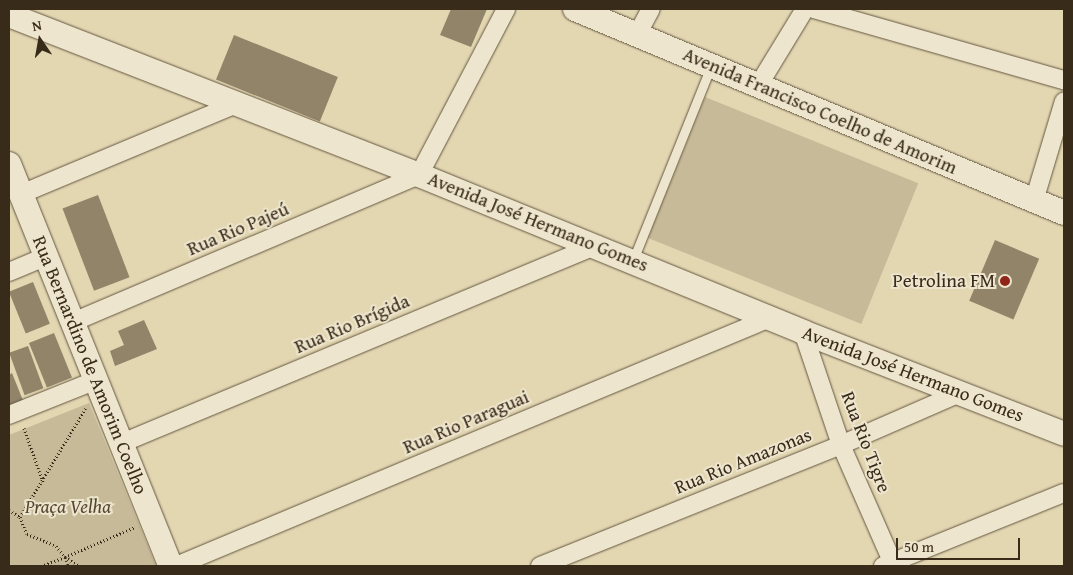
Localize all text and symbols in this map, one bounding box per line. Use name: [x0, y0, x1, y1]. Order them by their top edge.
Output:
north arrow: [15, 15, 65, 65]
text: N: [30, 15, 44, 36]
street label: Avenida Francisco Coelho de Amorim: [680, 43, 960, 179]
street label: Avenida José Hermano Gomes: [425, 167, 651, 277]
street label: Rua Rio Pajeú: [184, 197, 292, 261]
street label: Rua Bernardino de Amorim Coelho: [28, 232, 152, 498]
place label: Petrolina FM: [893, 270, 995, 292]
marker: Petrolina FM: [999, 275, 1011, 287]
street label: Rua Rio Brígida: [291, 290, 413, 358]
street label: Avenida José Hermano Gomes: [799, 321, 1027, 427]
street label: Rua Rio Paraguai: [400, 385, 532, 459]
street label: Rua Rio Tigre: [836, 388, 896, 496]
street label: Rua Rio Amazonas: [671, 423, 815, 499]
park label: Praça Velha: [25, 496, 111, 518]
scale bar: [898, 528, 1022, 560]
text: 50 m: [904, 536, 934, 557]

